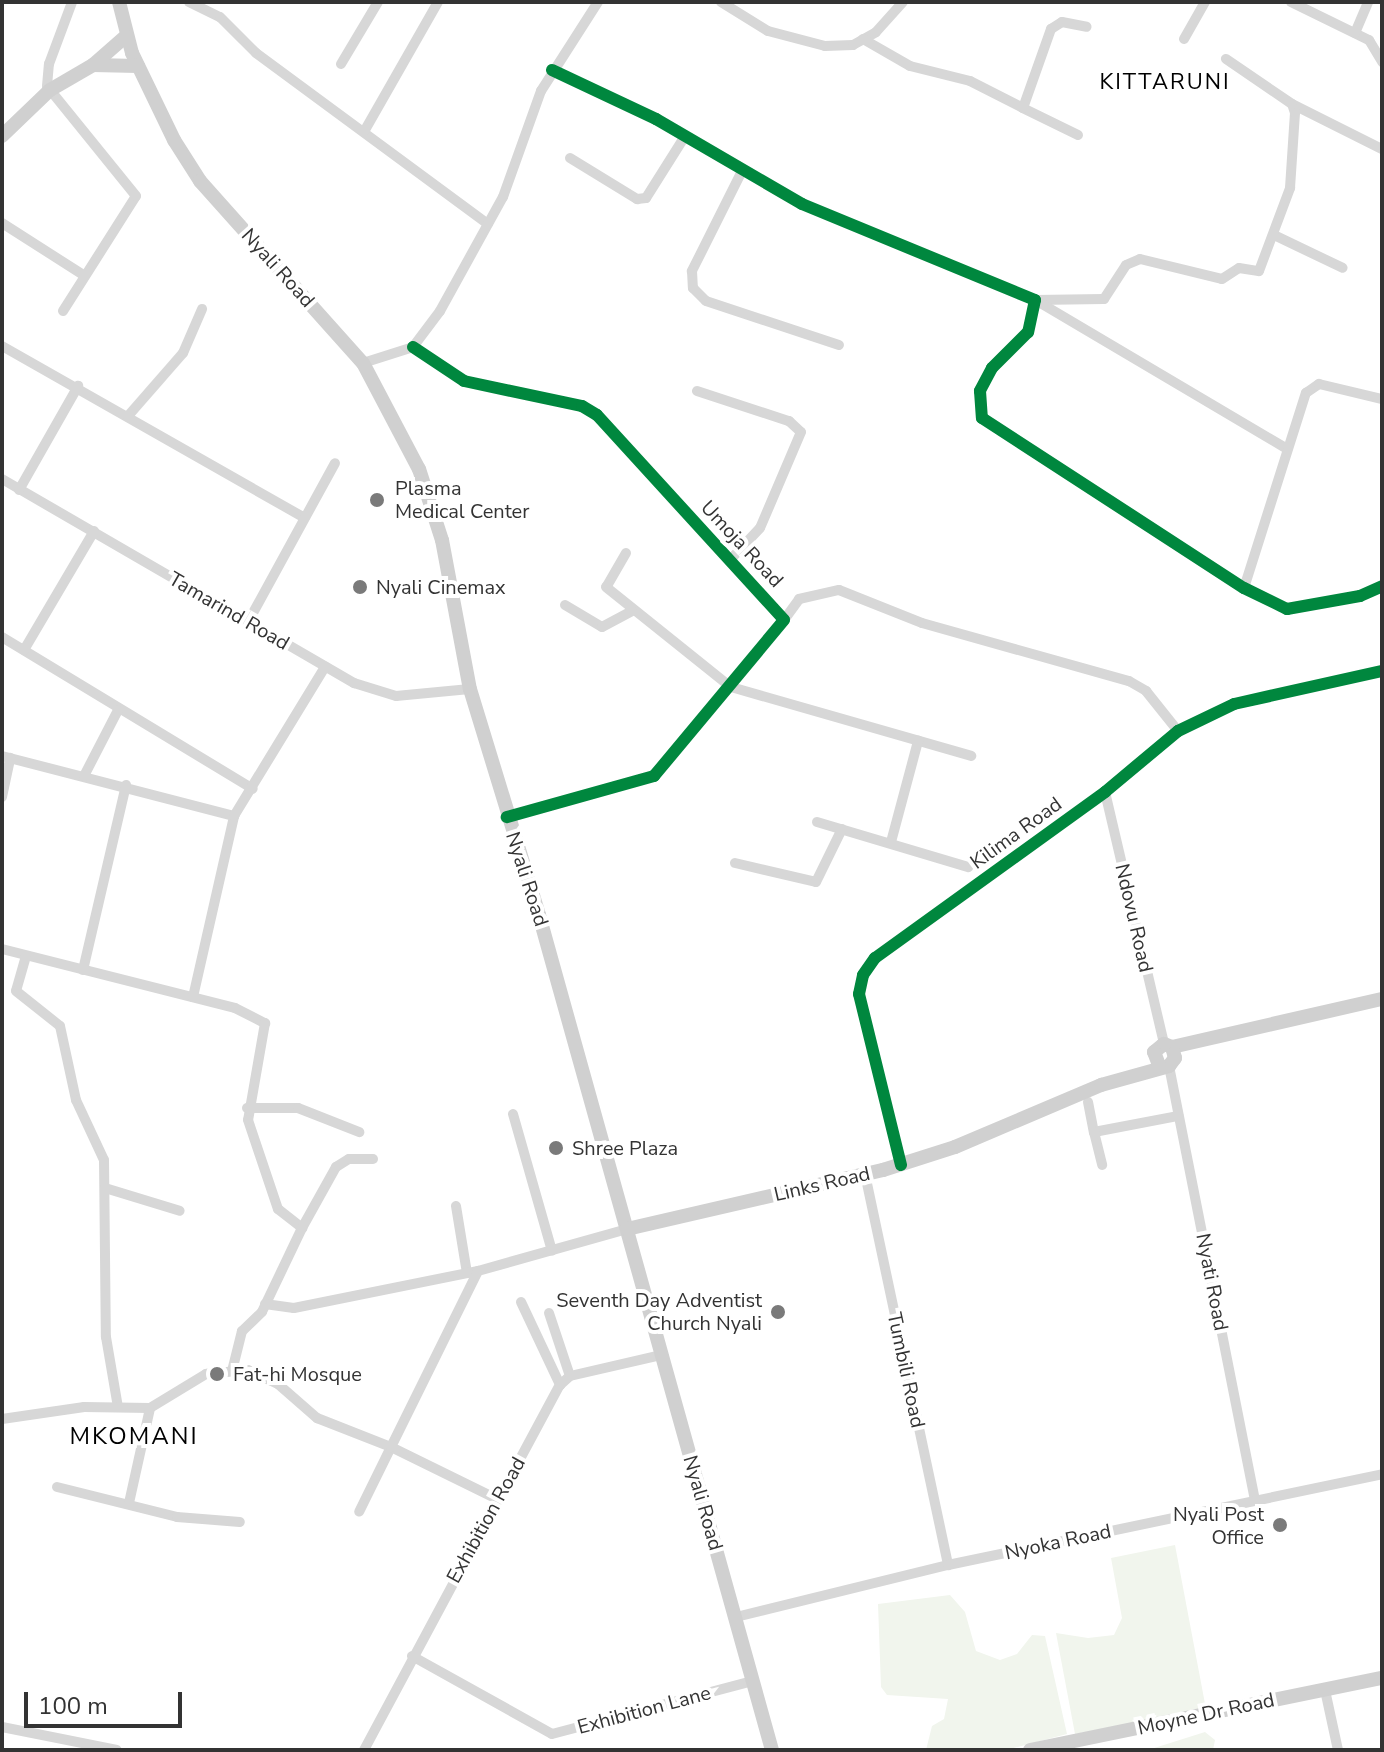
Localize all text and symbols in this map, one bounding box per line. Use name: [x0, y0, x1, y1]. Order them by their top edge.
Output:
district label: KITTARUNI: [1099, 70, 1231, 96]
street label: Nyali Road: [236, 224, 320, 312]
place label: Plasma Medical Center: [395, 476, 529, 523]
marker: Plasma Medical Center: [366, 489, 388, 511]
street label: Umoja Road: [696, 496, 788, 592]
street label: Tamarind Road: [164, 567, 294, 655]
place label: Nyali Cinemax: [376, 575, 505, 599]
marker: Nyali Cinemax: [351, 578, 369, 596]
street label: Kilima Road: [966, 792, 1066, 874]
street label: Nyali Road: [500, 829, 554, 929]
street label: Ndovu Road: [1110, 861, 1158, 975]
place label: Shree Plaza: [572, 1136, 678, 1160]
marker: Shree Plaza: [547, 1139, 565, 1157]
street label: Links Road: [772, 1161, 872, 1207]
street label: Nyati Road: [1191, 1231, 1233, 1333]
place label: Seventh Day Adventist Church Nyali: [556, 1288, 762, 1335]
marker: Seventh Day Adventist Church Nyali: [769, 1303, 787, 1321]
street label: Tumbili Road: [882, 1310, 930, 1430]
place label: Fat-hi Mosque: [233, 1362, 362, 1386]
marker: Fat-hi Mosque: [208, 1365, 226, 1383]
district label: MKOMANI: [69, 1423, 199, 1451]
street label: Exhibition Road: [442, 1453, 530, 1587]
street label: Nyali Road: [678, 1453, 728, 1553]
place label: Nyali Post Office: [1173, 1502, 1264, 1549]
marker: Nyali Post Office: [1271, 1516, 1289, 1534]
street label: Nyoka Road: [1003, 1519, 1113, 1565]
scale bar: [28, 1676, 186, 1726]
street label: Exhibition Lane: [575, 1681, 713, 1739]
street label: Moyne Dr Road: [1135, 1688, 1277, 1740]
text: 100 m: [38, 1690, 108, 1722]

